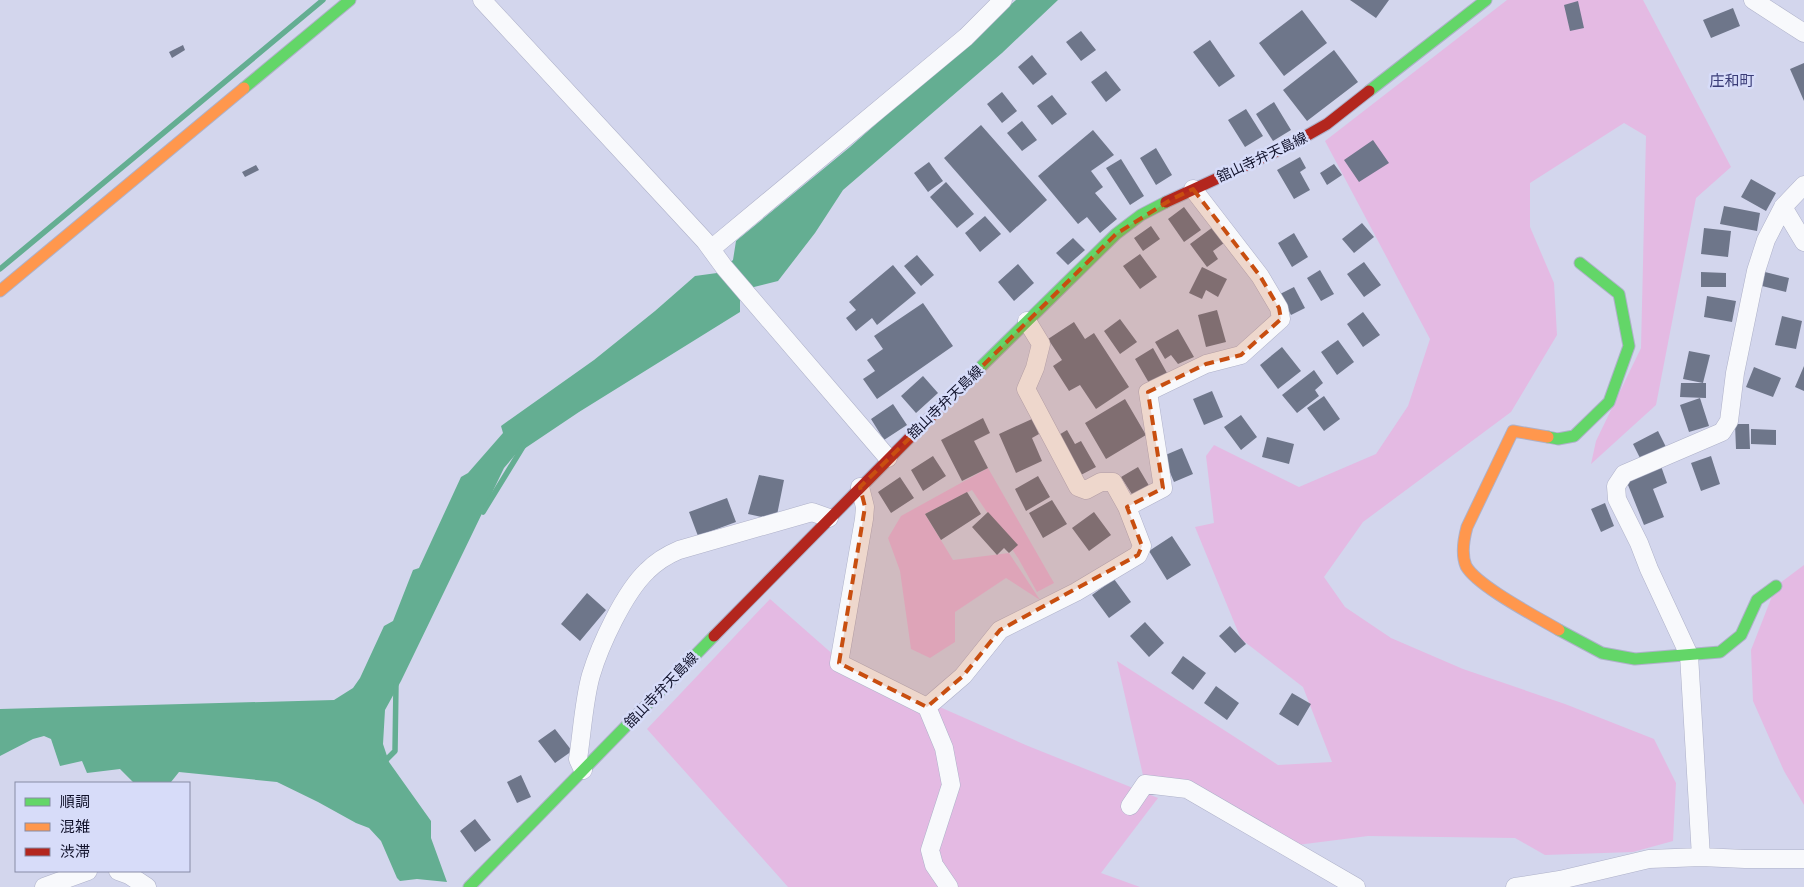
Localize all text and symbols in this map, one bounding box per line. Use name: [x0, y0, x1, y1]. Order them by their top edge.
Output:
district label: 庄和町: [1709, 72, 1755, 89]
street label: 舘山寺弁天島線: [1214, 129, 1310, 185]
street label: 舘山寺弁天島線: [904, 362, 986, 442]
street label: 舘山寺弁天島線: [621, 649, 701, 731]
legend: [15, 782, 190, 872]
text: 順調: [60, 793, 90, 810]
text: 混雑: [60, 818, 90, 835]
text: 渋滞: [60, 843, 90, 860]

